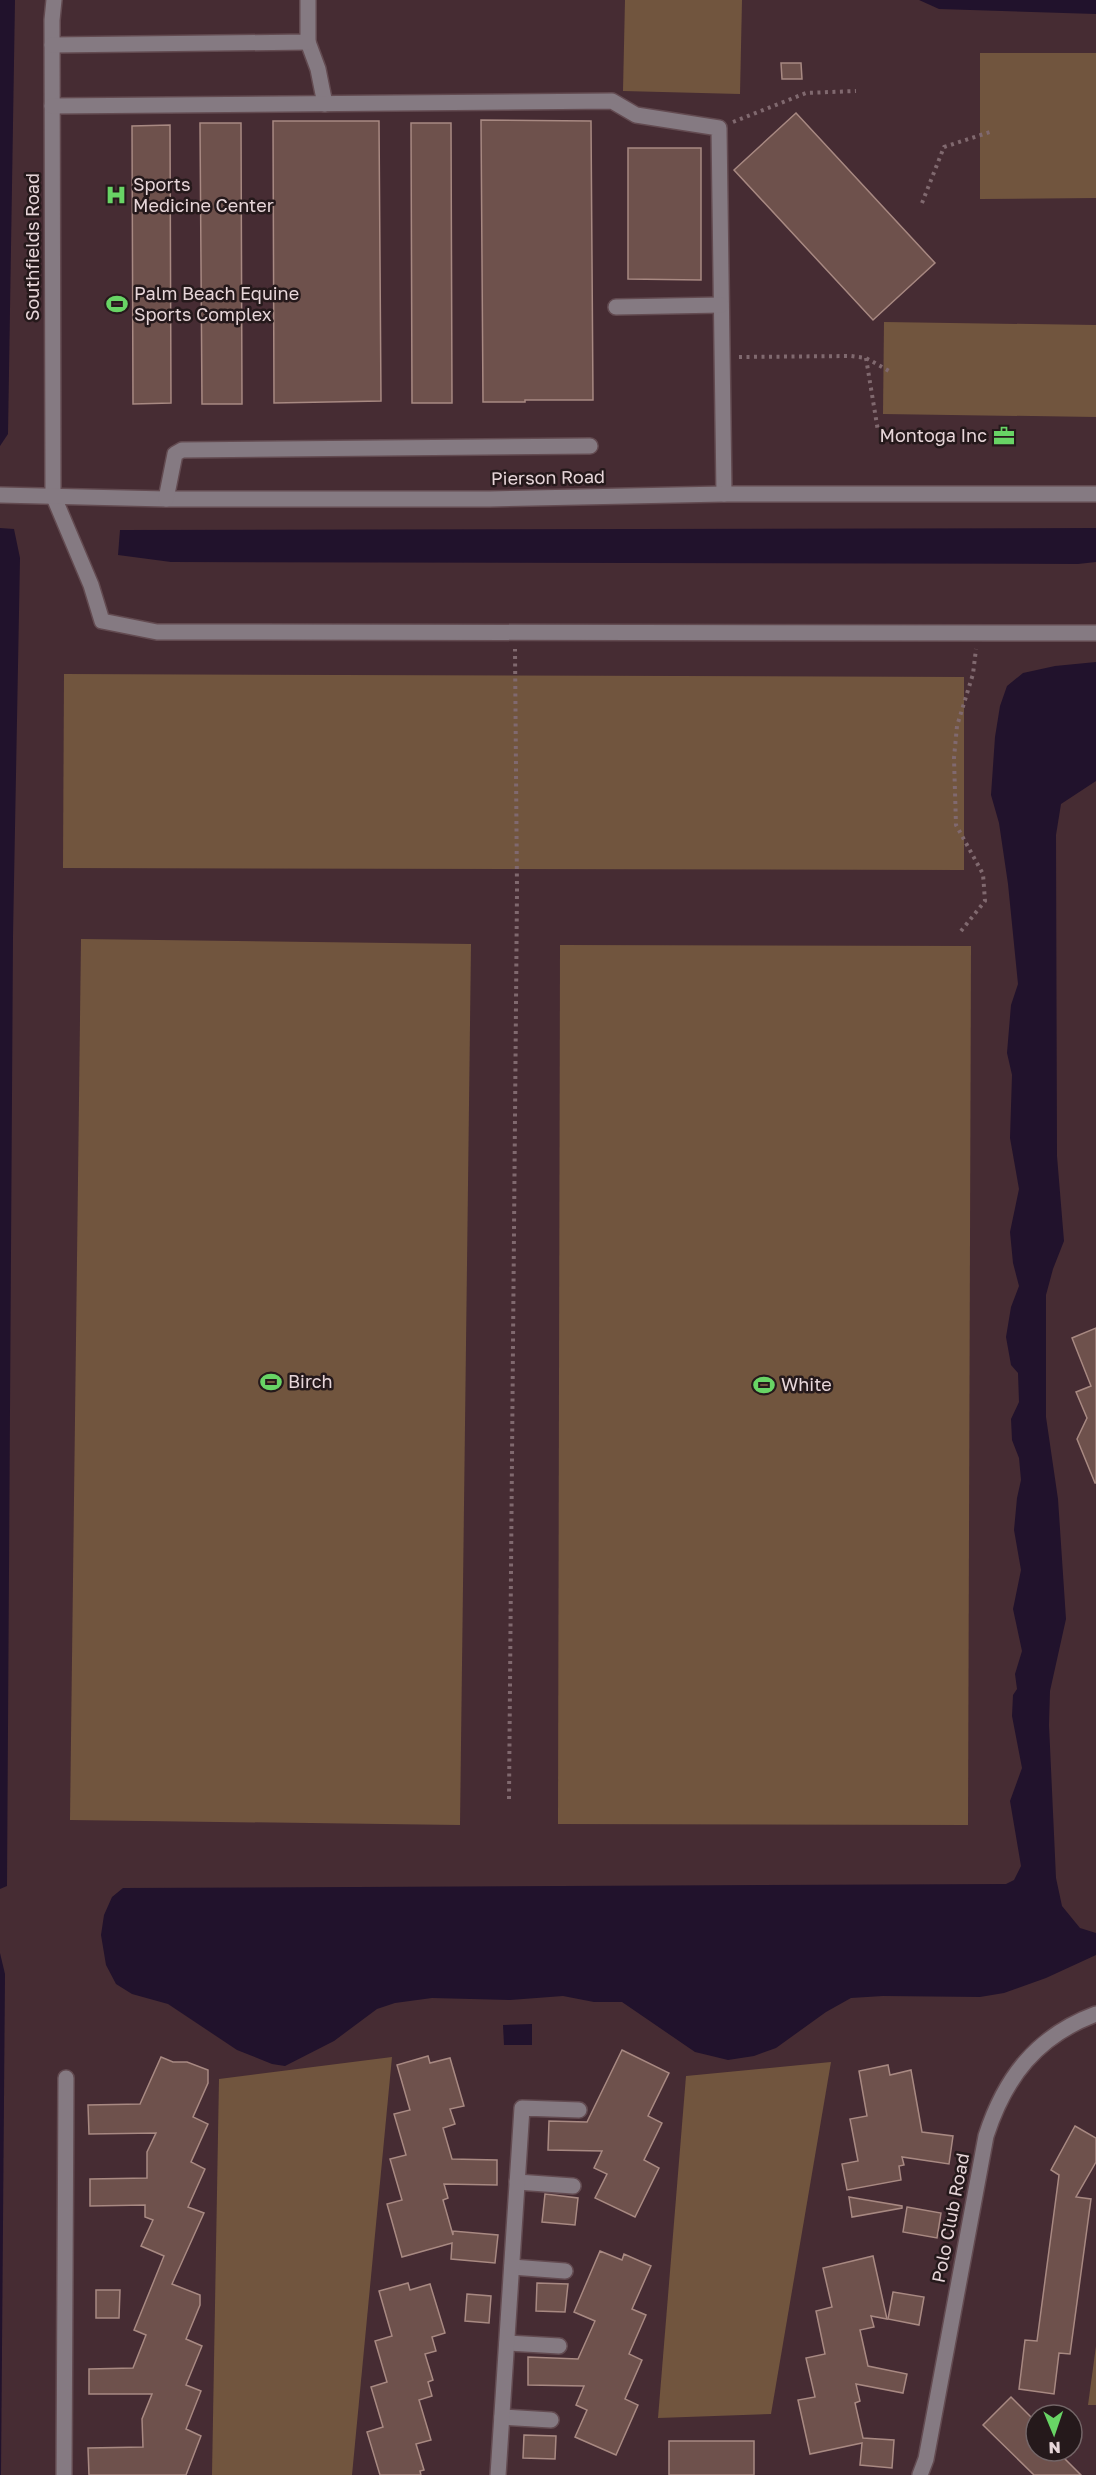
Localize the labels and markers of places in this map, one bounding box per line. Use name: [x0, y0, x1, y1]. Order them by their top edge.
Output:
place label: Sports Medicine Center: [133, 173, 274, 216]
hospital icon: Sports Medicine Center: [104, 183, 128, 207]
place label: Palm Beach Equine Sports Complex: [134, 282, 299, 325]
sports icon: Palm Beach Equine Sports Complex: [105, 292, 129, 316]
place label: Montoga Inc: [880, 424, 987, 446]
office icon: Montoga Inc: [992, 424, 1016, 448]
sports icon: Birch: [259, 1370, 283, 1394]
place label: Birch: [288, 1370, 333, 1392]
sports icon: White: [752, 1373, 776, 1397]
place label: White: [781, 1373, 832, 1395]

